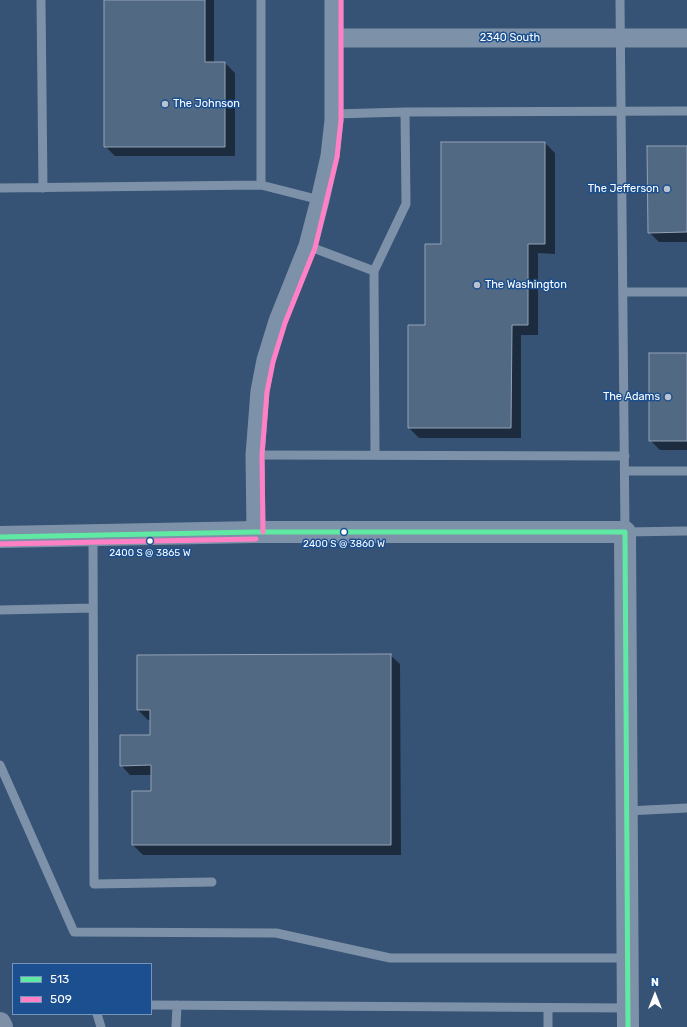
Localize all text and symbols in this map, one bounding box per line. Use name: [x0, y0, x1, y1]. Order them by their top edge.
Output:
street label: 2340 South: [480, 31, 540, 45]
place label: The Johnson: [173, 97, 240, 111]
marker: The Johnson: [160, 99, 170, 109]
place label: The Jefferson: [588, 182, 659, 196]
marker: The Jefferson: [662, 184, 672, 194]
place label: The Washington: [485, 278, 567, 292]
marker: The Washington: [472, 280, 482, 290]
place label: The Adams: [603, 390, 660, 404]
marker: The Adams: [663, 392, 673, 402]
marker: 2400 S @ 3860 W: [339, 527, 349, 537]
marker: 2400 S @ 3865 W: [145, 536, 155, 546]
place label: 2400 S @ 3860 W: [303, 538, 385, 550]
place label: 2400 S @ 3865 W: [109, 547, 191, 559]
legend: [12, 963, 152, 1015]
text: 513: [50, 972, 69, 986]
north arrow: [635, 975, 675, 1015]
text: N: [651, 976, 659, 989]
text: 509: [50, 992, 72, 1006]

